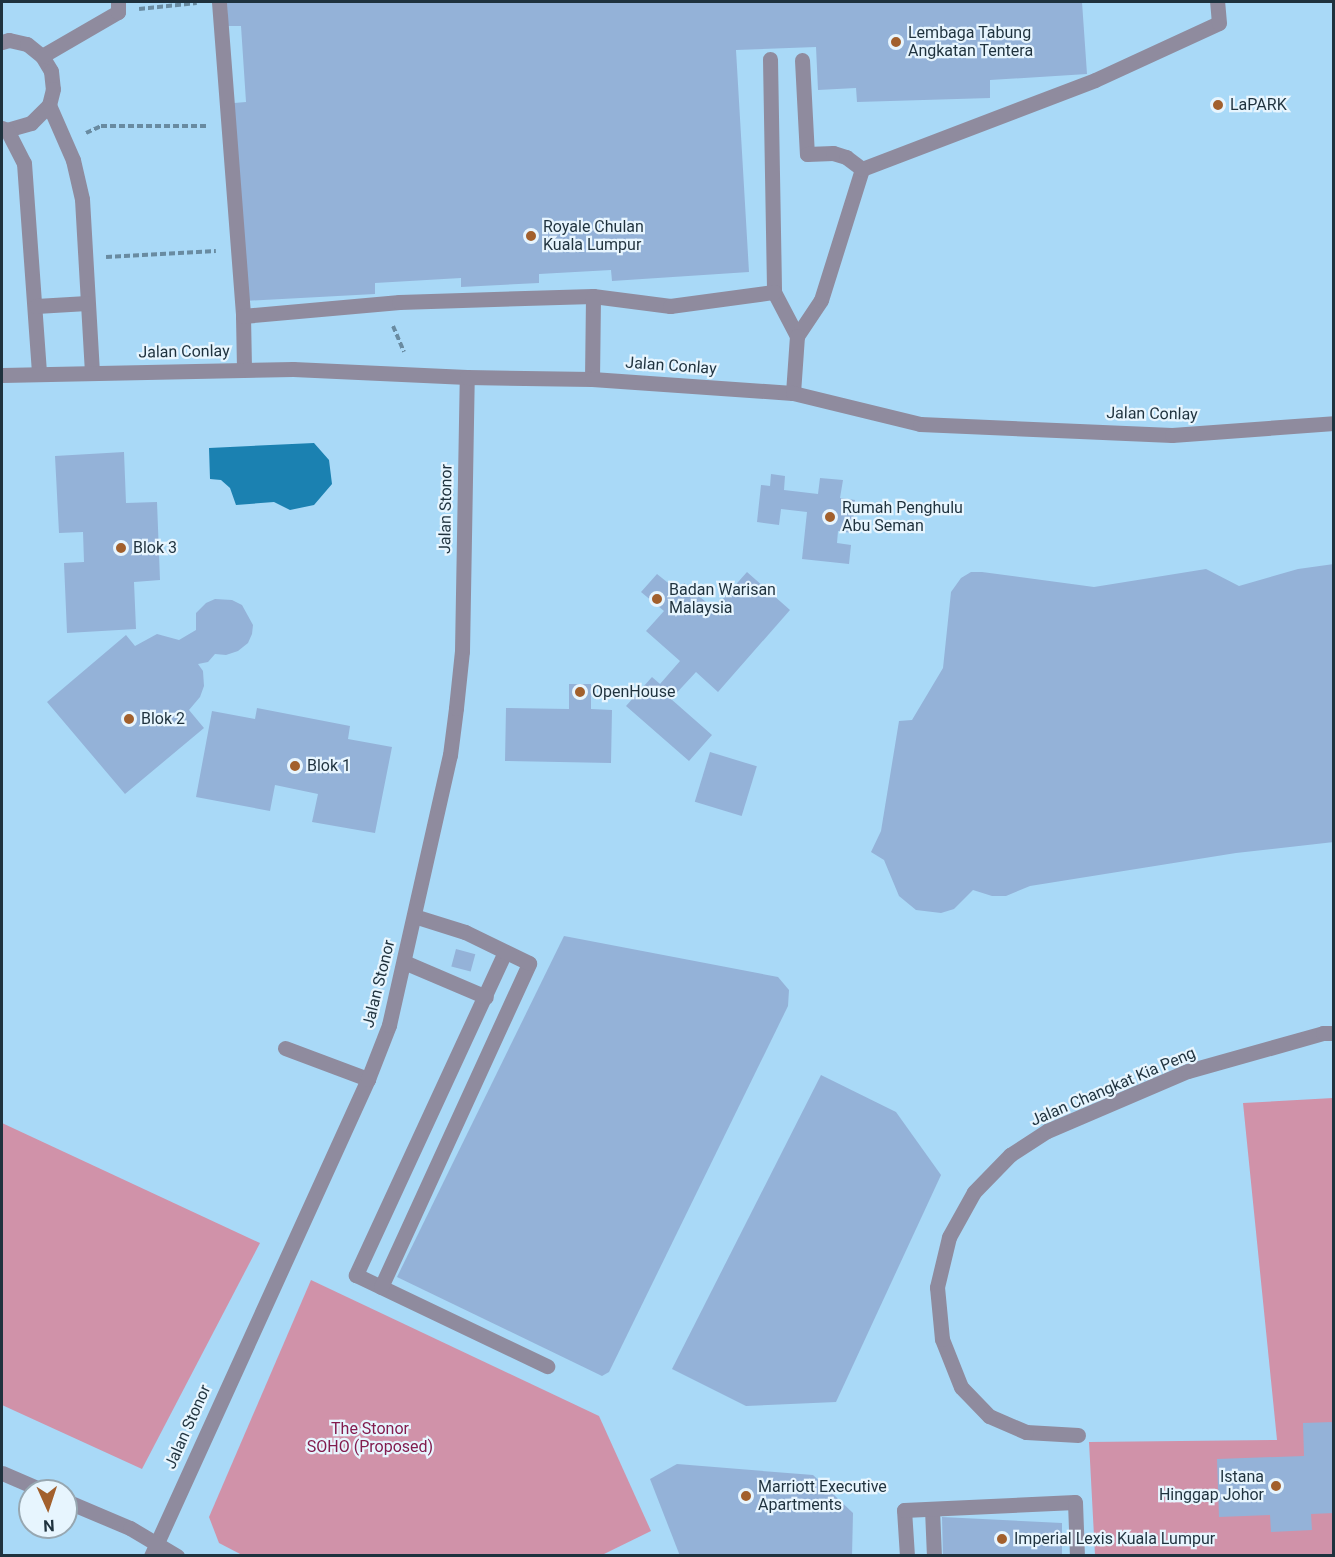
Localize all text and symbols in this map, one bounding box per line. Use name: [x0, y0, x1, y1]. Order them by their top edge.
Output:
place label: Lembaga Tabung Angkatan Tentera: [908, 23, 1033, 61]
marker: Lembaga Tabung Angkatan Tentera: [889, 35, 903, 49]
place label: LaPARK: [1230, 95, 1287, 115]
marker: LaPARK: [1211, 98, 1225, 112]
place label: Royale Chulan Kuala Lumpur: [543, 217, 644, 255]
marker: Royale Chulan Kuala Lumpur: [524, 229, 538, 243]
street label: Jalan Conlay: [138, 342, 230, 362]
street label: Jalan Conlay: [625, 353, 717, 379]
street label: Jalan Conlay: [1106, 404, 1198, 424]
street label: Jalan Stonor: [436, 464, 456, 554]
place label: Rumah Penghulu Abu Seman: [842, 498, 963, 536]
marker: Rumah Penghulu Abu Seman: [823, 510, 837, 524]
place label: Blok 3: [133, 538, 177, 558]
marker: Blok 3: [114, 541, 128, 555]
place label: Badan Warisan Malaysia: [669, 580, 776, 618]
marker: Badan Warisan Malaysia: [650, 592, 664, 606]
place label: OpenHouse: [592, 682, 675, 702]
marker: OpenHouse: [573, 685, 587, 699]
place label: Blok 2: [141, 709, 185, 729]
marker: Blok 2: [122, 712, 136, 726]
place label: Blok 1: [307, 756, 351, 776]
marker: Blok 1: [288, 759, 302, 773]
street label: Jalan Stonor: [359, 938, 399, 1030]
street label: Jalan Changkat Kia Peng: [1028, 1043, 1198, 1131]
street label: Jalan Stonor: [161, 1382, 215, 1472]
park label: The Stonor SOHO (Proposed): [307, 1419, 433, 1457]
place label: Istana Hinggap Johor: [1159, 1467, 1264, 1505]
place label: Marriott Executive Apartments: [758, 1477, 887, 1515]
north arrow: [18, 1479, 78, 1539]
marker: Istana Hinggap Johor: [1269, 1479, 1283, 1493]
marker: Marriott Executive Apartments: [739, 1489, 753, 1503]
text: N: [43, 1516, 55, 1535]
place label: Imperial Lexis Kuala Lumpur: [1014, 1529, 1215, 1549]
marker: Imperial Lexis Kuala Lumpur: [995, 1532, 1009, 1546]

